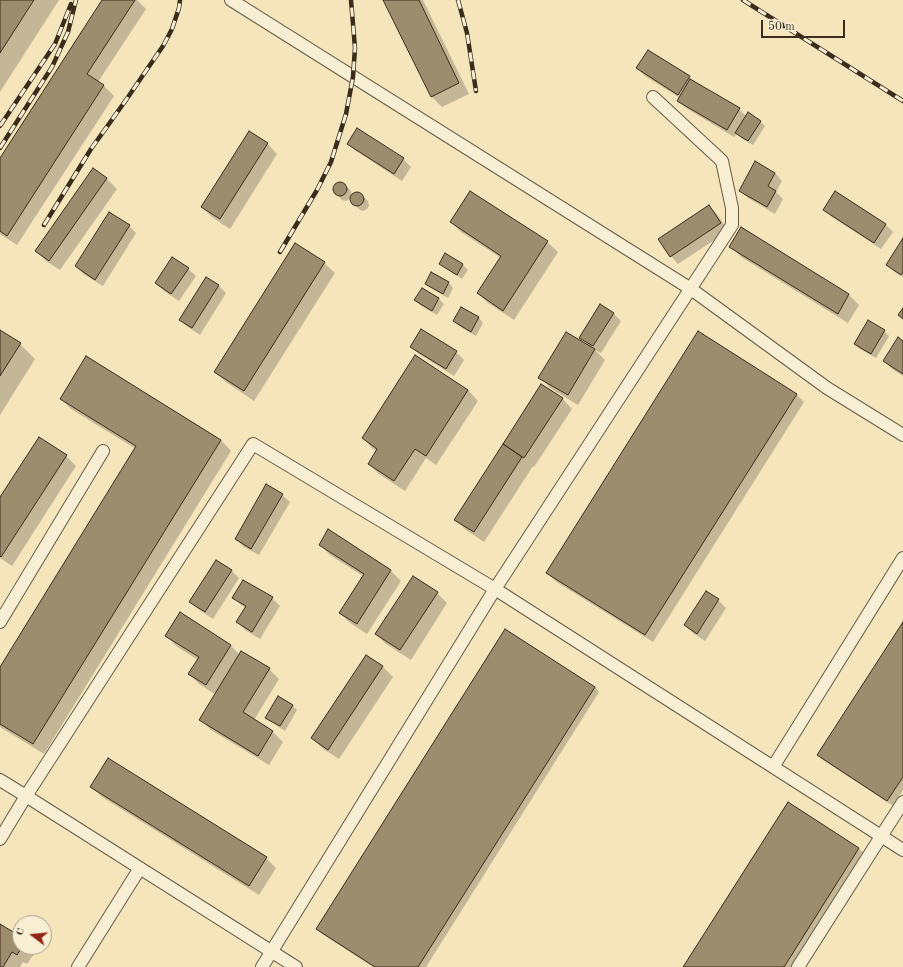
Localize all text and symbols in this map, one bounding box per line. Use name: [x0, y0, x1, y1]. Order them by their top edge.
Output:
scale bar: [763, 12, 847, 38]
text: 50 m: [768, 21, 795, 33]
north arrow: [12, 915, 52, 955]
text: С: [15, 927, 27, 937]

